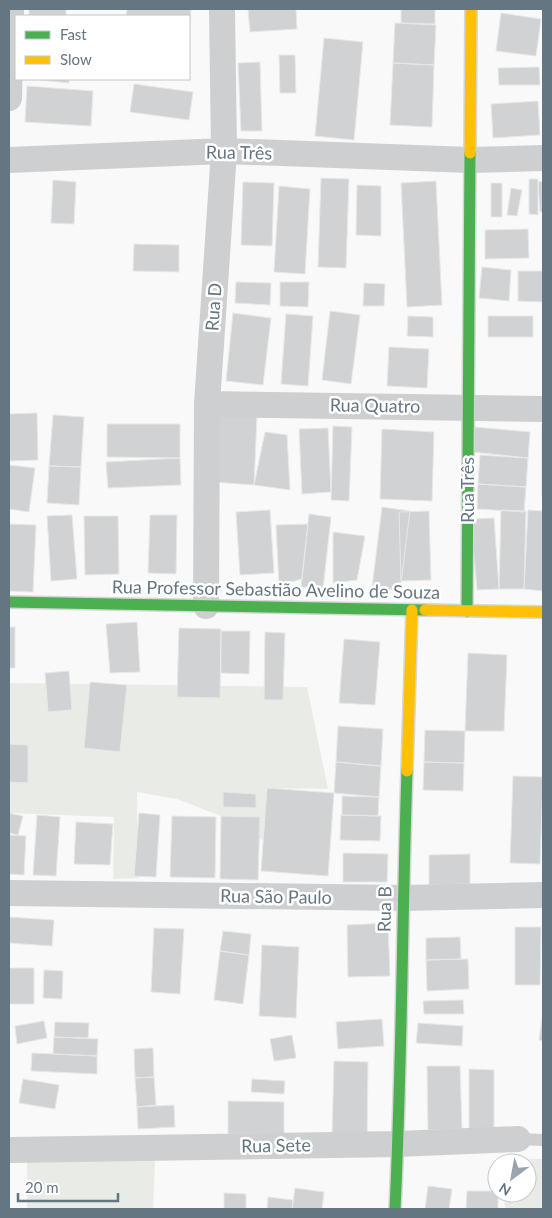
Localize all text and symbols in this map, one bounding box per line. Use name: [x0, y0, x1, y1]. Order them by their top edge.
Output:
legend: [15, 15, 190, 80]
text: Fast: [60, 25, 87, 43]
text: Slow: [60, 50, 92, 68]
street label: Rua Três: [206, 140, 272, 164]
street label: Rua D: [200, 282, 226, 332]
street label: Rua Quatro: [330, 393, 420, 417]
street label: Rua Três: [456, 457, 478, 523]
street label: Rua Professor Sebastião Avelino de Souza: [112, 575, 440, 603]
street label: Rua São Paulo: [220, 884, 332, 908]
street label: Rua B: [373, 886, 395, 932]
street label: Rua Sete: [241, 1133, 311, 1157]
north arrow: [487, 1153, 537, 1203]
scale bar: [18, 1170, 118, 1202]
text: 20 m: [25, 1178, 59, 1196]
text: N: [496, 1179, 514, 1200]

